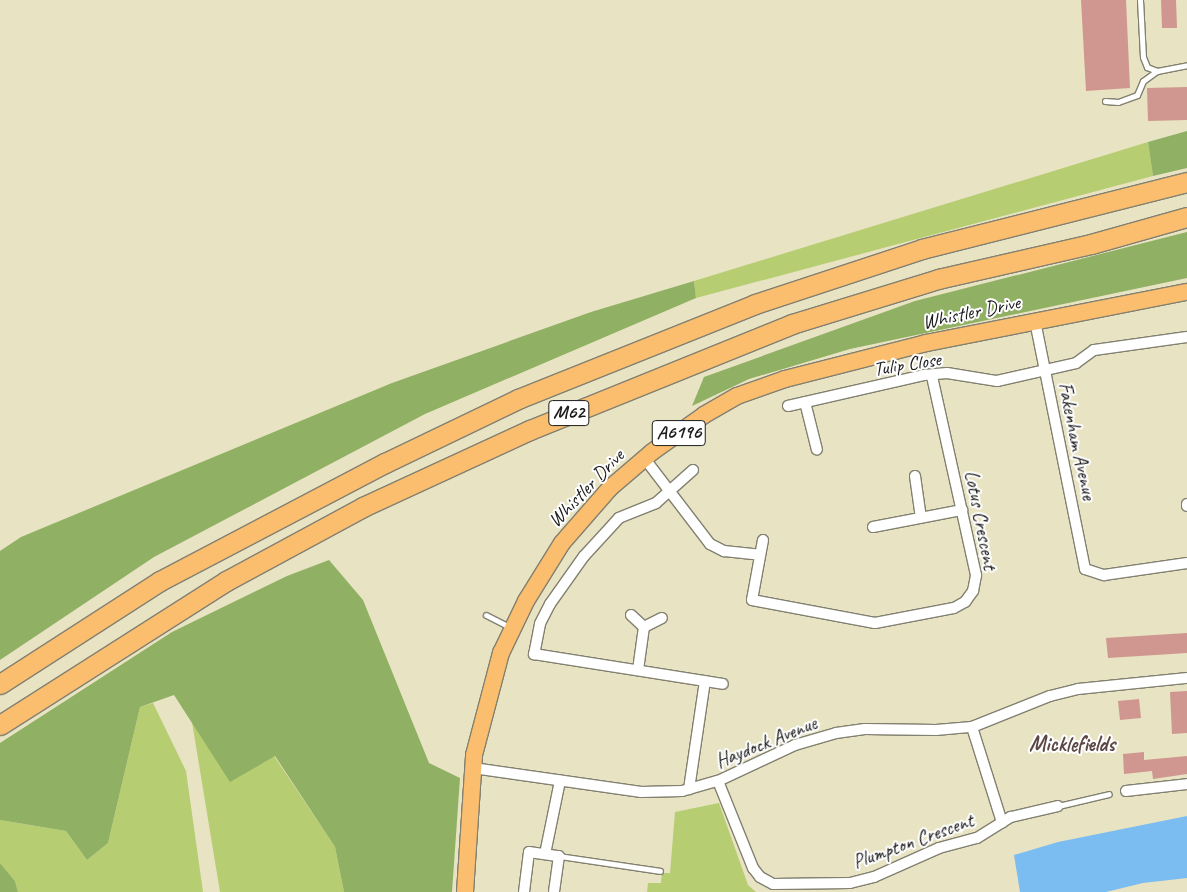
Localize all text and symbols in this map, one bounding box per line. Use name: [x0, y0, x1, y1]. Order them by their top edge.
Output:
street label: Whistler Drive: [920, 290, 1022, 334]
street label: Tulip Close: [872, 347, 942, 381]
street label: Fakenham Avenue: [1053, 380, 1101, 502]
road number: M62: [548, 396, 590, 429]
road number: A6196: [652, 416, 706, 449]
street label: Whistler Drive: [543, 444, 629, 532]
street label: Lotus Crescent: [960, 468, 1002, 572]
street label: Haydock Avenue: [712, 711, 820, 773]
district label: Micklefields: [1029, 732, 1115, 758]
street label: Plumpton Crescent: [849, 808, 977, 874]

